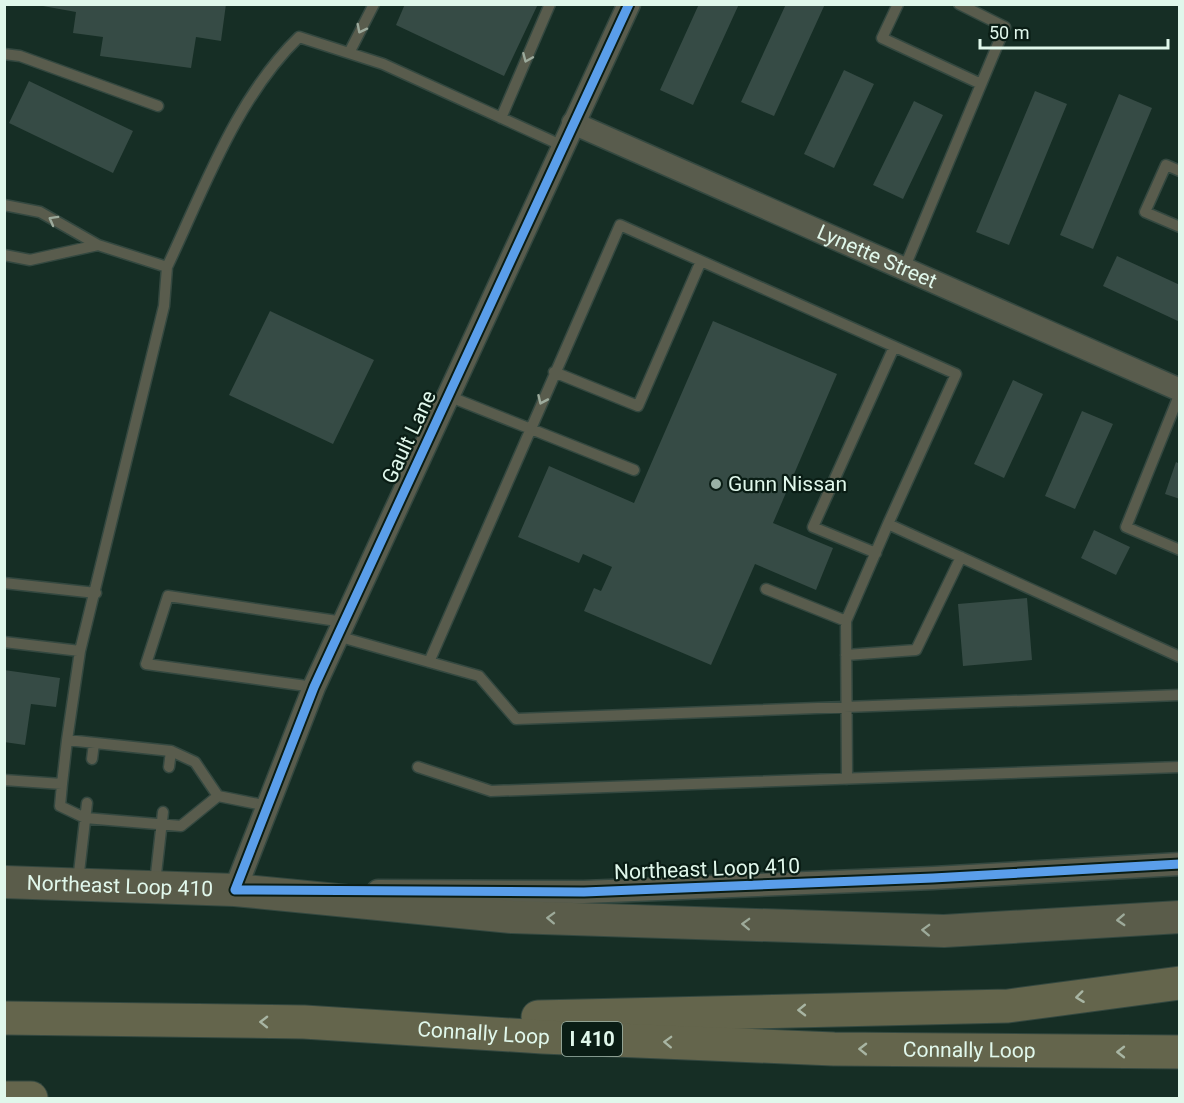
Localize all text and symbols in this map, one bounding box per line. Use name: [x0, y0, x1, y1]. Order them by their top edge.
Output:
scale bar: [980, 12, 1168, 50]
one-way arrow: [357, 22, 369, 33]
text: 50 m: [989, 22, 1029, 43]
one-way arrow: [522, 52, 534, 63]
one-way arrow: [49, 216, 59, 227]
street label: Lynette Street: [813, 220, 941, 294]
street label: Gault Lane: [377, 387, 441, 487]
one-way arrow: [537, 394, 549, 405]
place label: Gunn Nissan: [728, 472, 847, 496]
marker: Gunn Nissan: [709, 477, 723, 491]
street label: Northeast Loop 410: [614, 854, 800, 884]
street label: Northeast Loop 410: [26, 871, 213, 901]
one-way arrow: [547, 912, 556, 925]
one-way arrow: [1117, 914, 1126, 927]
one-way arrow: [742, 918, 751, 931]
one-way arrow: [922, 924, 931, 937]
one-way arrow: [1075, 990, 1085, 1002]
one-way arrow: [797, 1004, 806, 1017]
one-way arrow: [259, 1016, 268, 1028]
street label: Connally Loop: [417, 1017, 550, 1049]
road number: I 410: [562, 1022, 622, 1056]
one-way arrow: [664, 1036, 673, 1049]
street label: Connally Loop: [903, 1038, 1036, 1063]
one-way arrow: [859, 1043, 868, 1056]
one-way arrow: [1117, 1046, 1126, 1058]

